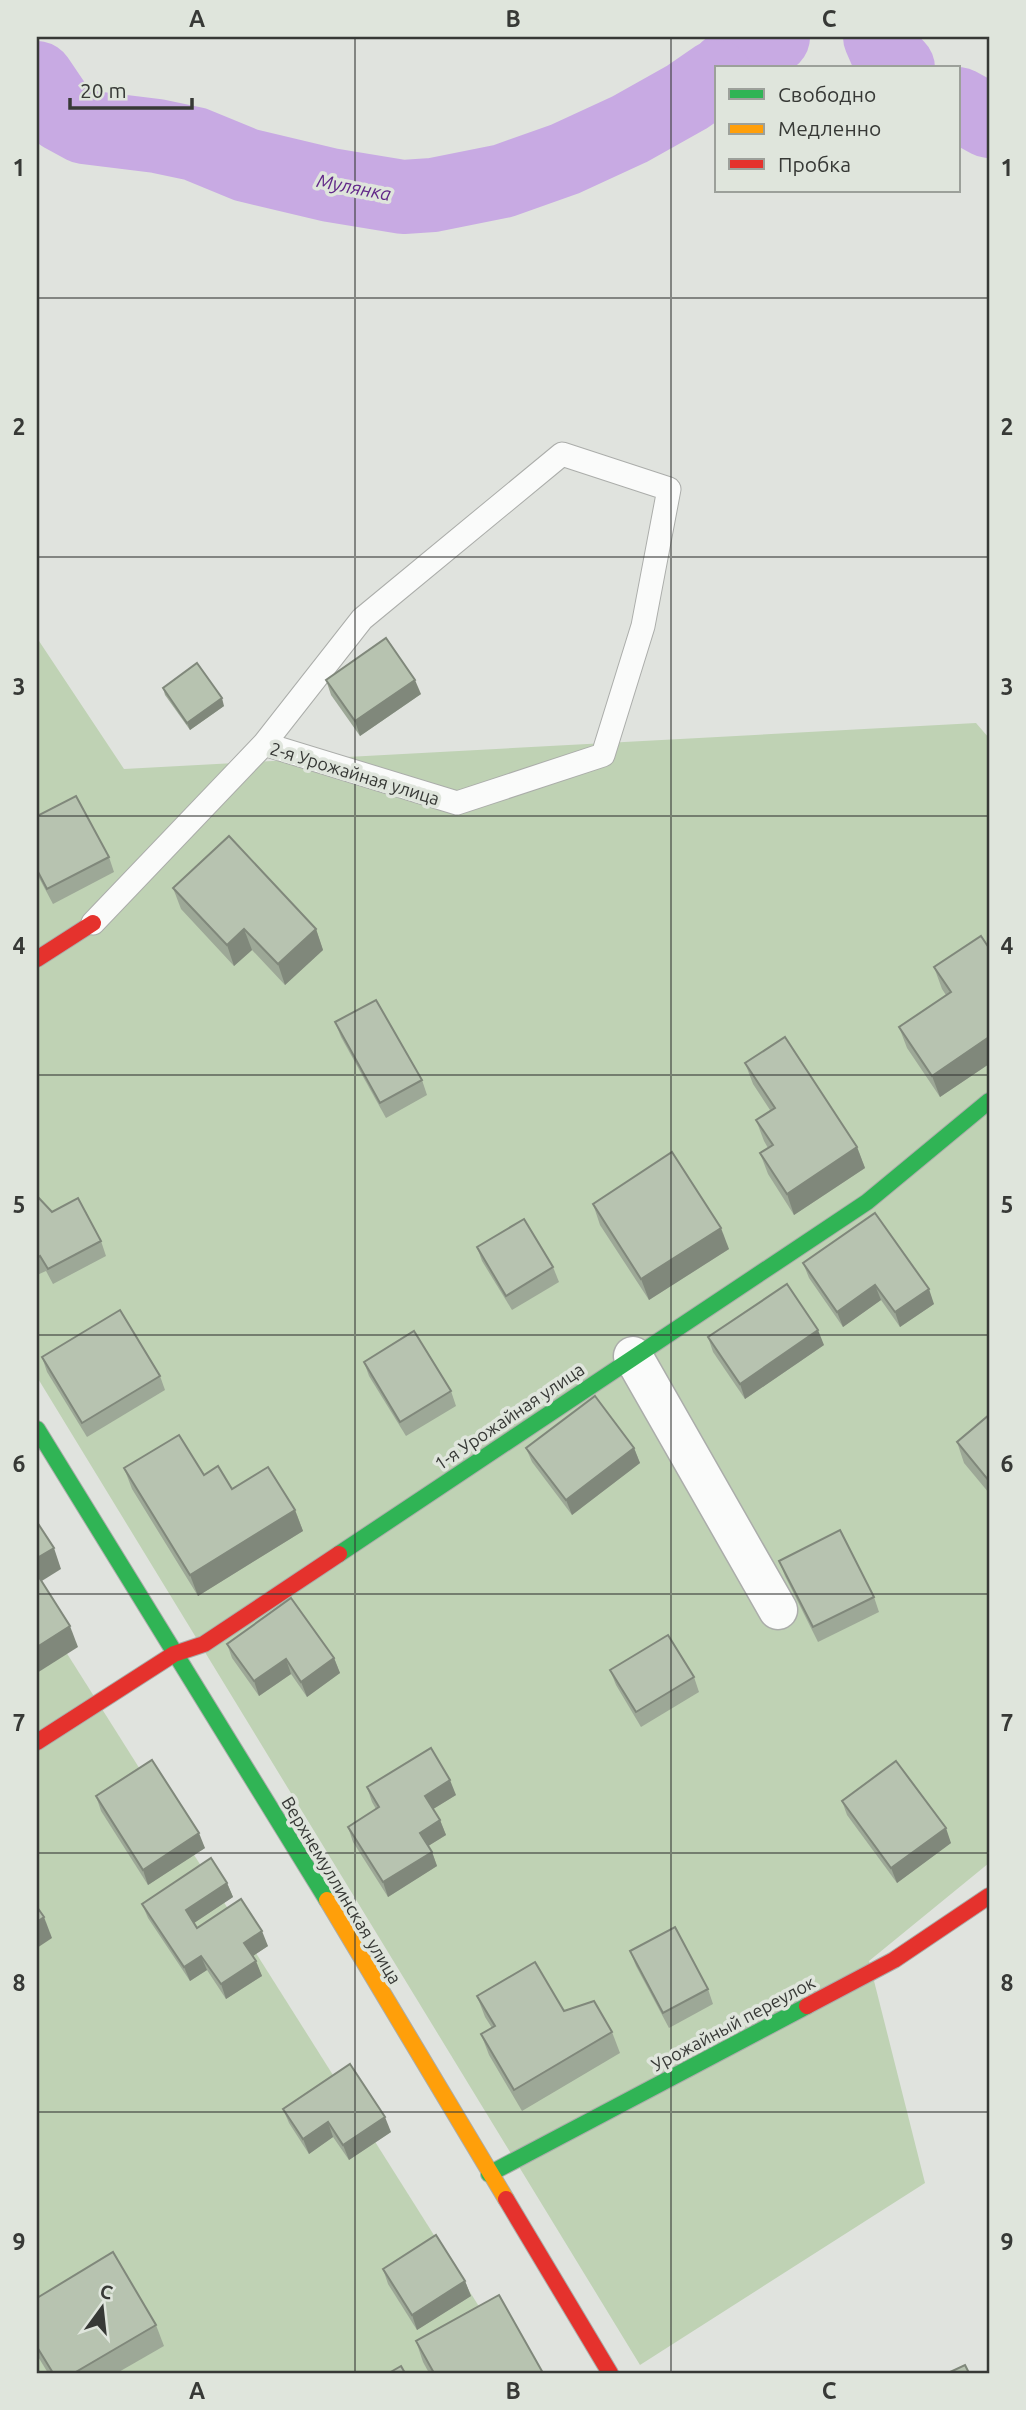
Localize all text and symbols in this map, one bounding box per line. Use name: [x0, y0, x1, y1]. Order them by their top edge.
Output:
text: A: [189, 6, 205, 31]
text: B: [505, 6, 521, 31]
text: C: [822, 6, 837, 31]
scale bar: [70, 66, 192, 110]
legend: [715, 66, 960, 192]
text: 20 m: [80, 78, 127, 102]
text: Свободно: [778, 82, 876, 106]
text: Медленно: [778, 116, 881, 140]
text: Пробка: [778, 152, 851, 176]
text: 1: [13, 155, 25, 180]
text: 1: [1001, 155, 1013, 180]
water label: Мулянка: [315, 169, 393, 205]
text: 2: [13, 414, 25, 439]
text: 2: [1001, 414, 1013, 439]
text: 3: [13, 674, 25, 699]
text: 3: [1001, 674, 1013, 699]
street label: 2-я Урожайная улица: [268, 738, 442, 808]
text: 4: [13, 933, 26, 958]
text: 4: [1001, 933, 1014, 958]
text: 5: [13, 1192, 25, 1217]
text: 5: [1001, 1192, 1013, 1217]
street label: 1-я Урожайная улица: [430, 1358, 588, 1474]
text: 6: [13, 1451, 26, 1476]
text: 6: [1001, 1451, 1014, 1476]
text: 7: [13, 1710, 25, 1735]
text: 7: [1001, 1710, 1013, 1735]
street label: Верхнемуллинская улица: [278, 1793, 406, 1987]
text: 8: [13, 1970, 25, 1995]
text: 8: [1001, 1970, 1013, 1995]
street label: Урожайный переулок: [648, 1971, 818, 2075]
text: 9: [13, 2229, 25, 2254]
text: 9: [1001, 2229, 1013, 2254]
north arrow: [66, 2274, 136, 2344]
text: С: [98, 2279, 115, 2304]
text: A: [189, 2378, 205, 2403]
text: B: [505, 2378, 521, 2403]
text: C: [822, 2378, 837, 2403]

